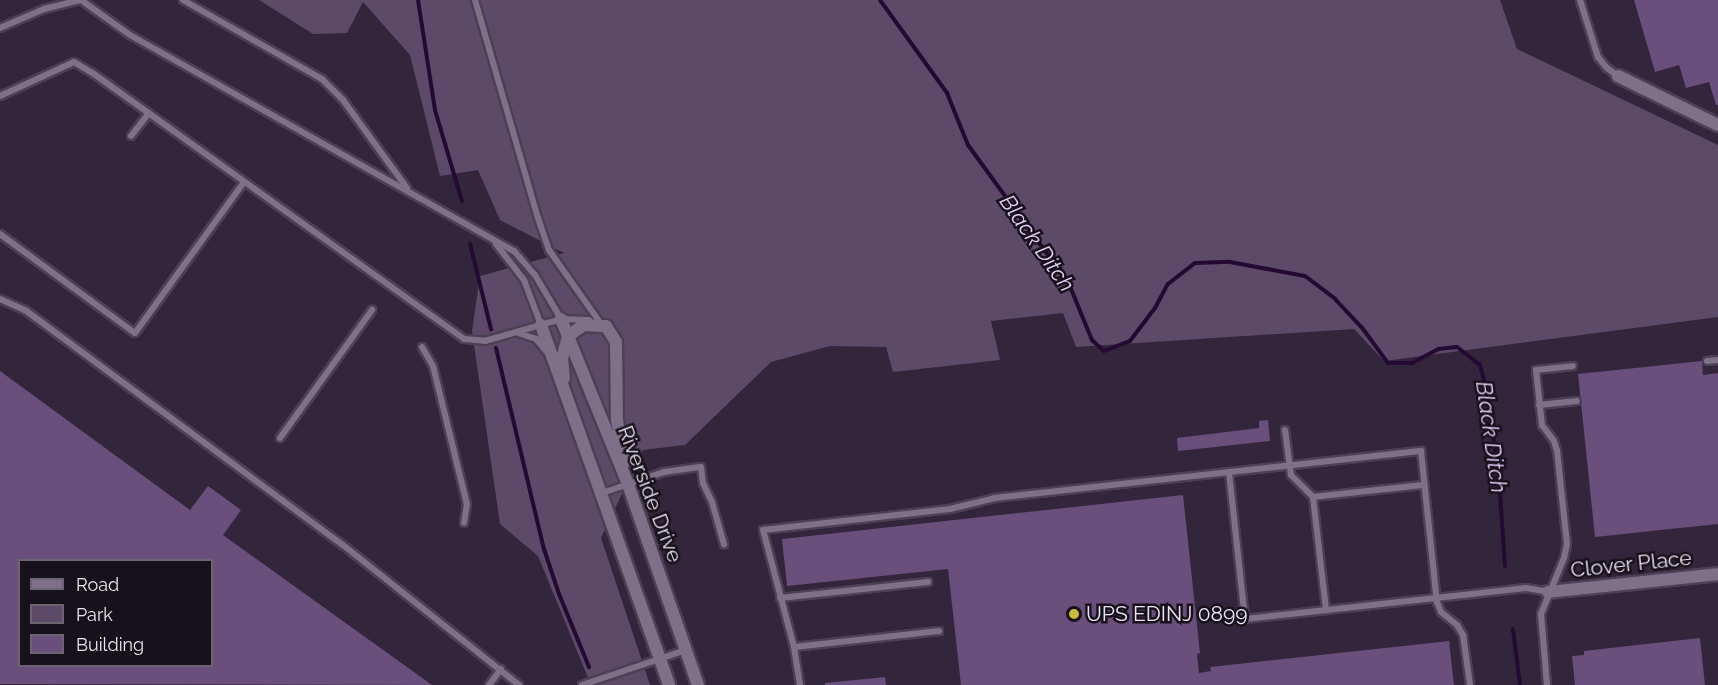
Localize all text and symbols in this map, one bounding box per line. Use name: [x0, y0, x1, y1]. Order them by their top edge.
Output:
water label: Black Ditch: [994, 189, 1080, 297]
water label: Black Ditch: [1470, 379, 1512, 495]
street label: Riverside Drive: [612, 422, 688, 566]
street label: Clover Place: [1569, 545, 1693, 583]
legend: [18, 559, 213, 667]
text: Road: [76, 574, 119, 595]
place label: UPS EDINJ 0899: [1086, 601, 1248, 627]
text: Park: [76, 604, 113, 625]
marker: UPS EDINJ 0899: [1067, 607, 1081, 621]
text: Building: [76, 634, 144, 655]

